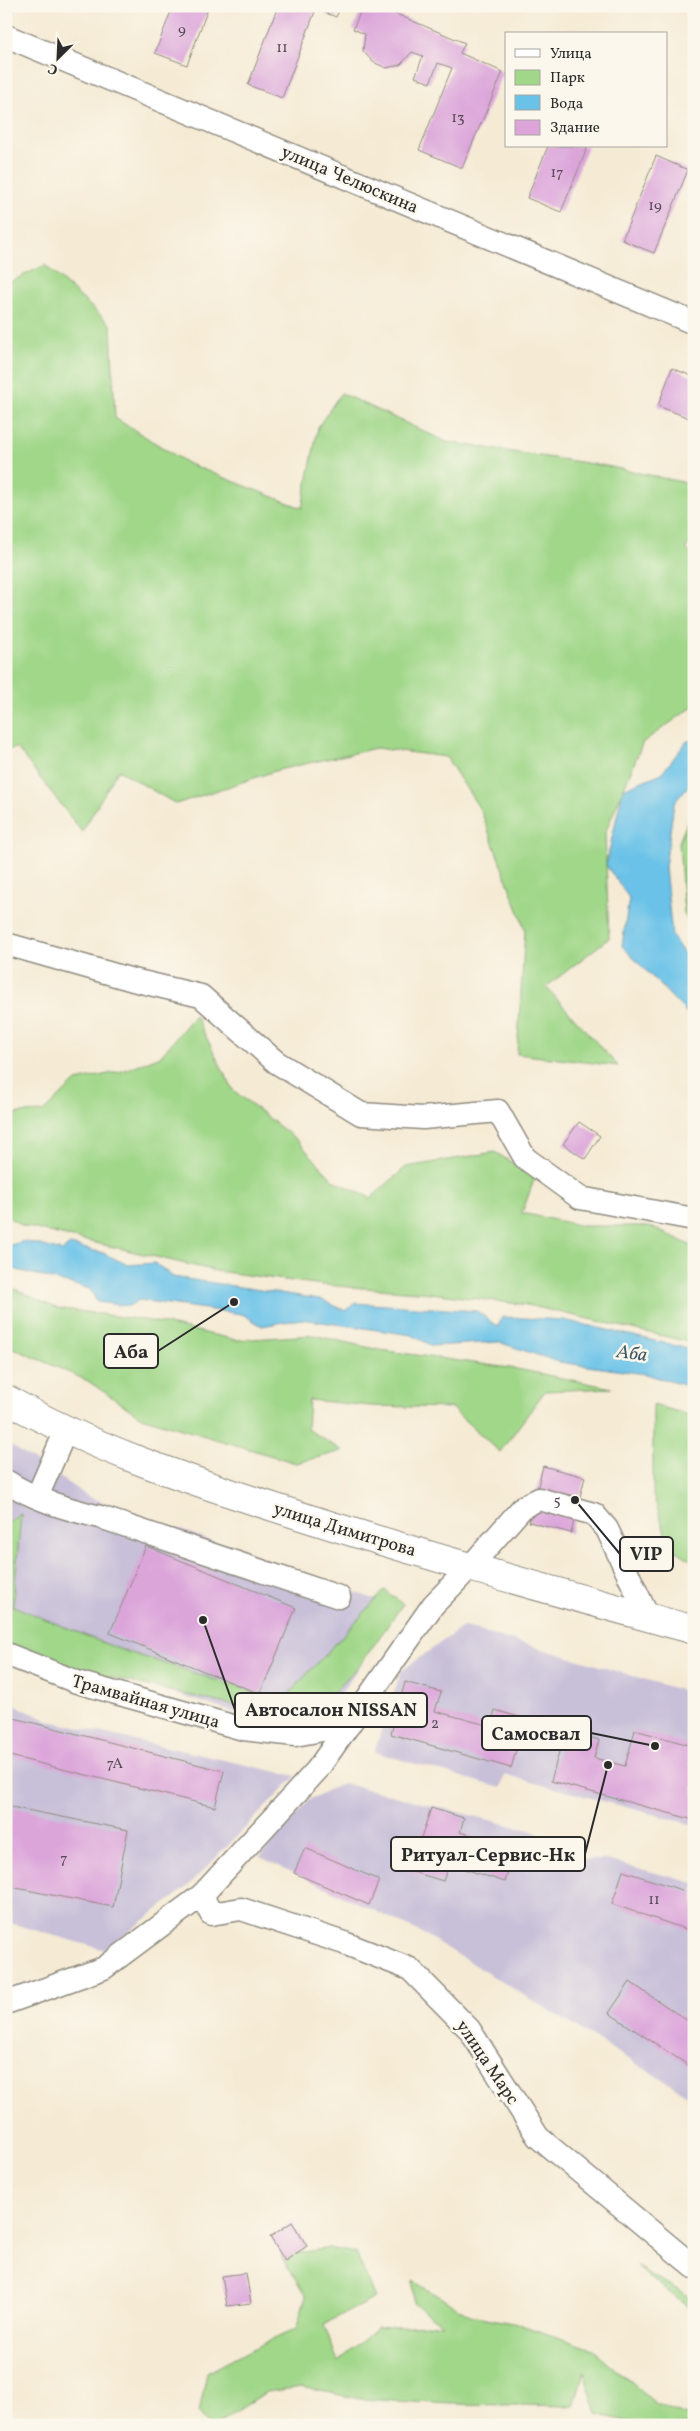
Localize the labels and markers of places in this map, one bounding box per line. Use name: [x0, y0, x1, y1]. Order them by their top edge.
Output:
callout: Аба: [104, 1334, 158, 1368]
callout: VIP: [620, 1537, 673, 1571]
callout: Автосалон NISSAN: [235, 1693, 427, 1727]
callout: Самосвал: [482, 1716, 591, 1750]
callout: Ритуал-Сервис-Нк: [391, 1837, 585, 1871]

